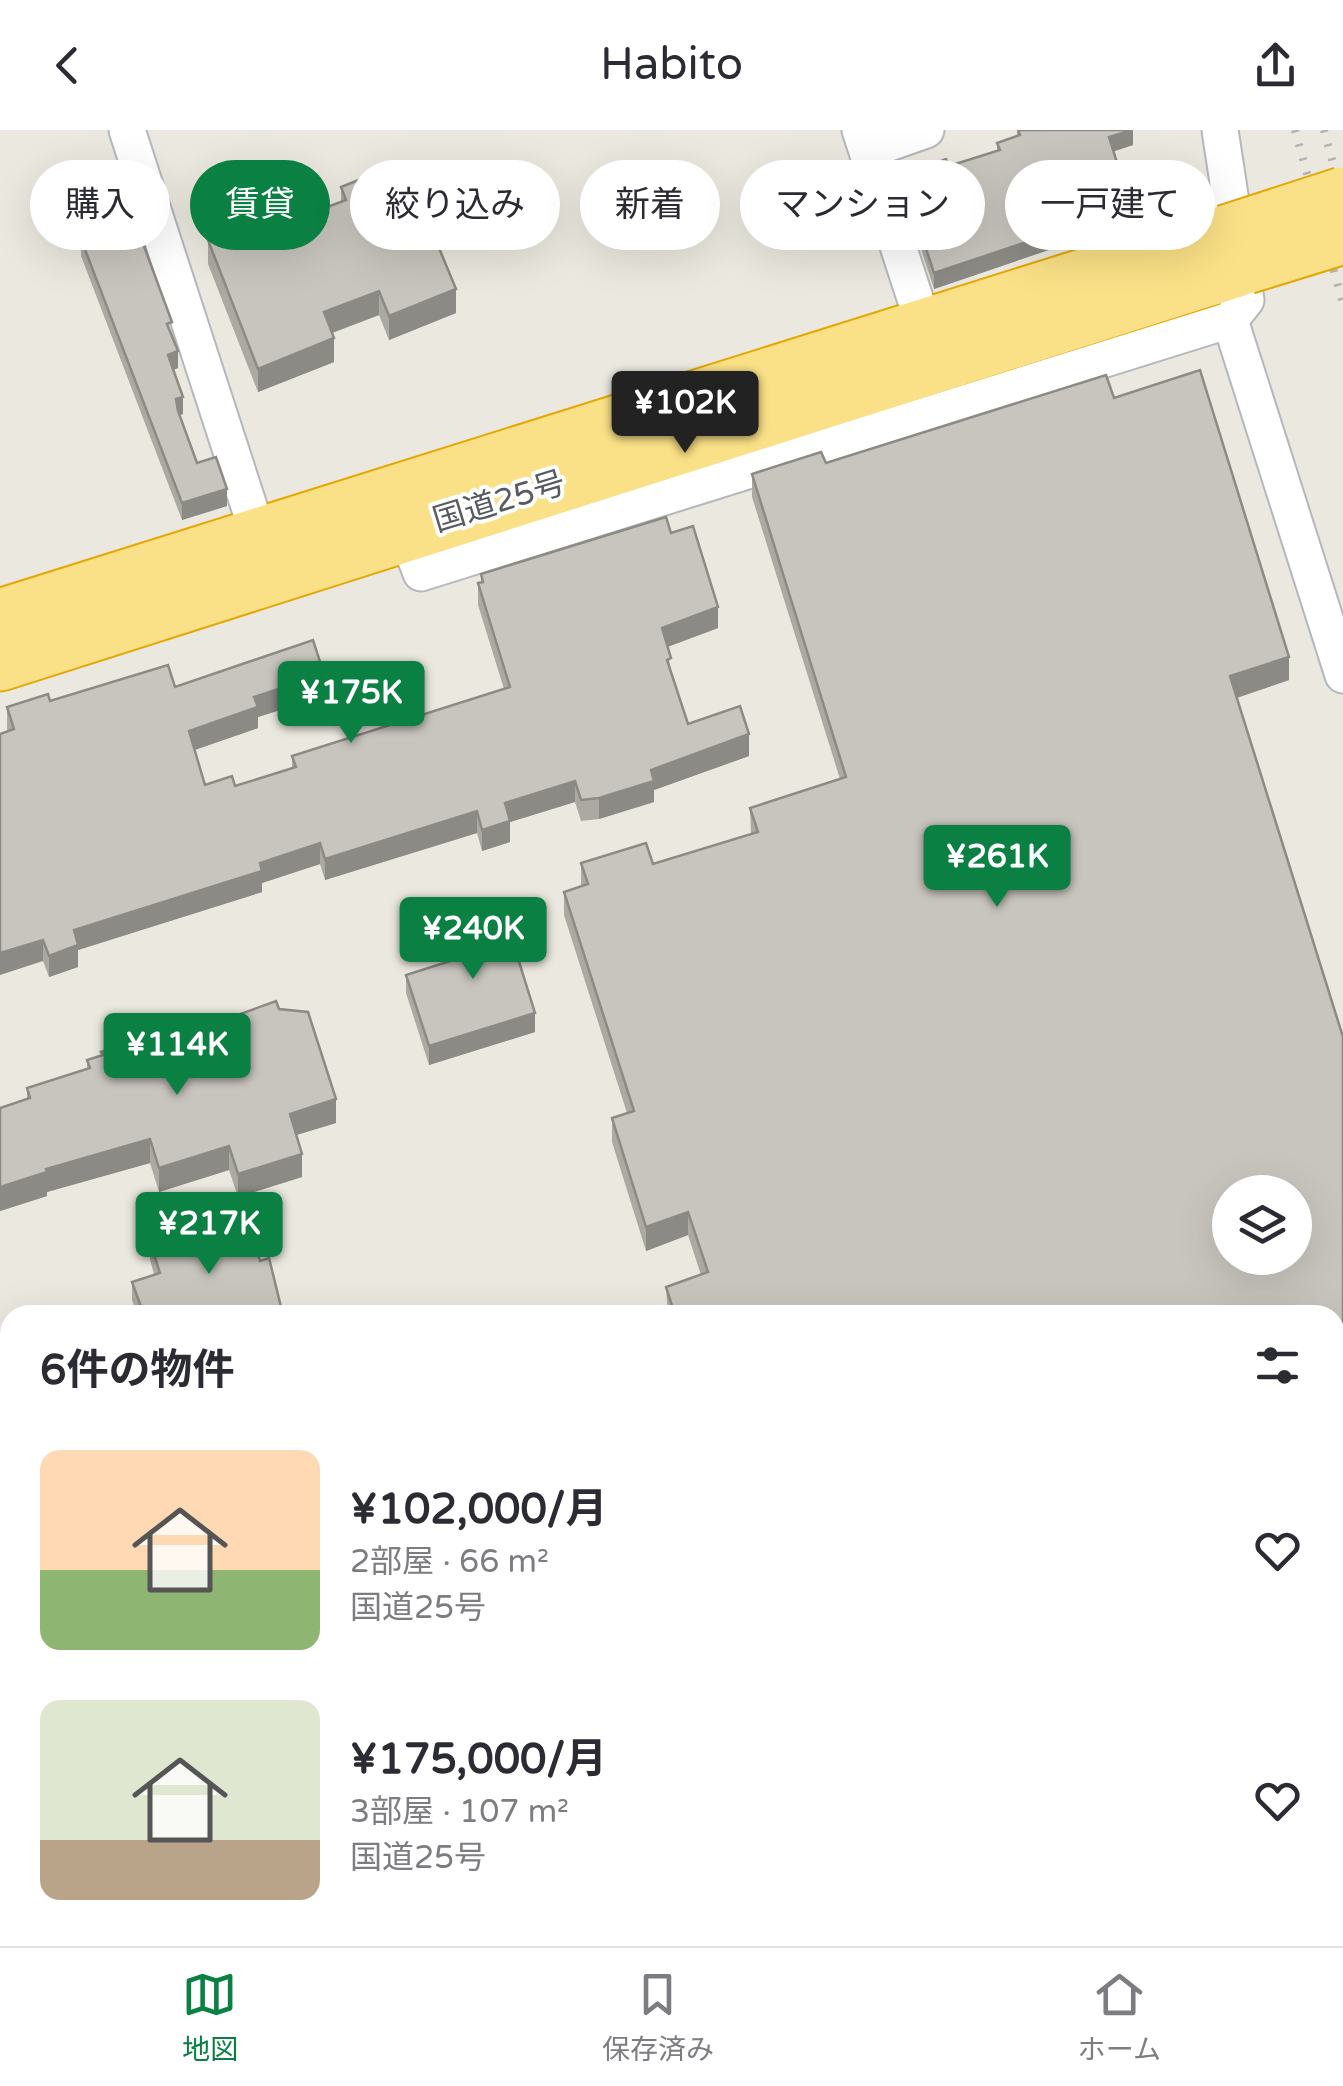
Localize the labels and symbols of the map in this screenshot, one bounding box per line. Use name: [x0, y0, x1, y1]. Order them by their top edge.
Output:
pin: ¥102K: [615, 371, 755, 456]
street label: 国道25号: [429, 464, 570, 540]
pin: ¥175K: [281, 661, 421, 746]
pin: ¥261K: [927, 825, 1067, 910]
pin: ¥240K: [403, 897, 543, 982]
pin: ¥114K: [107, 1013, 247, 1098]
pin: ¥217K: [139, 1192, 279, 1277]

